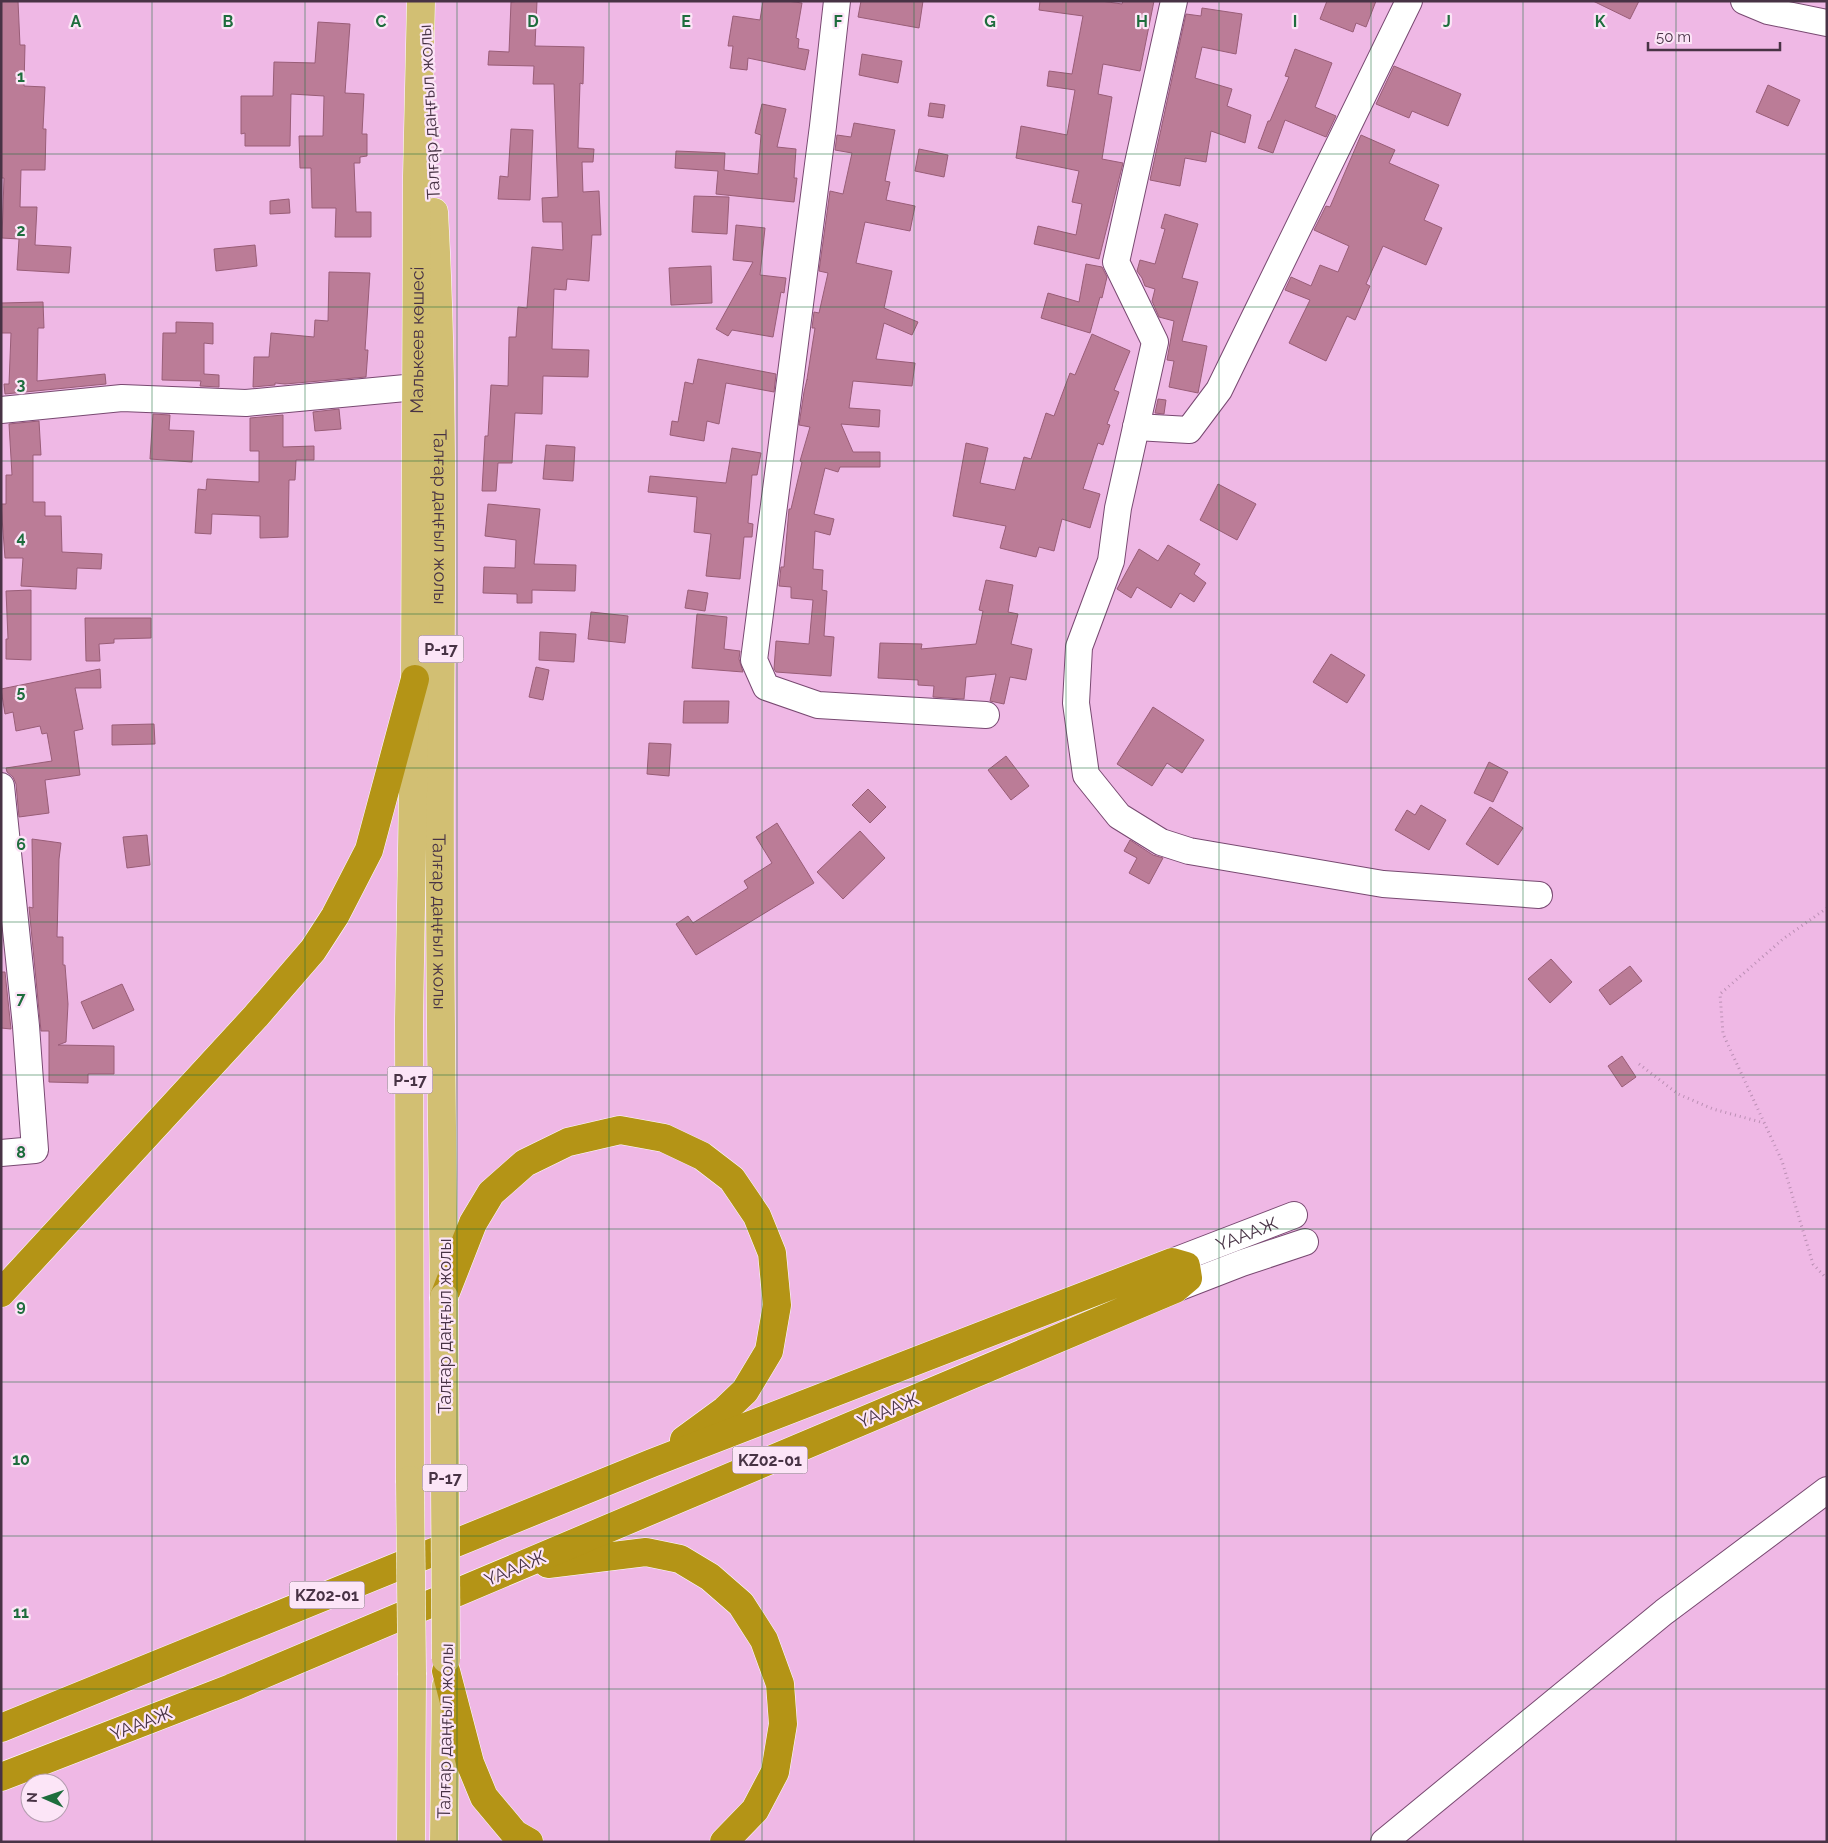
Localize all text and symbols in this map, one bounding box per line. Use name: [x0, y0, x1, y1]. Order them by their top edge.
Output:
text: A: [71, 12, 82, 31]
text: B: [223, 12, 234, 31]
text: C: [376, 12, 387, 31]
text: D: [527, 12, 539, 31]
text: E: [681, 12, 691, 31]
text: F: [833, 12, 843, 31]
text: G: [984, 12, 996, 31]
text: H: [1136, 12, 1148, 31]
text: I: [1293, 12, 1297, 31]
text: J: [1443, 12, 1451, 31]
text: K: [1595, 12, 1606, 31]
scale bar: [1648, 20, 1780, 52]
street label: Талғар даңғыл жолы: [414, 24, 444, 200]
text: 50 m: [1656, 28, 1691, 46]
text: 1: [17, 67, 25, 86]
text: 2: [16, 221, 26, 240]
street label: Малькеев көшесі: [406, 266, 427, 414]
text: 3: [17, 375, 26, 394]
street label: Талғар даңғыл жолы: [430, 429, 452, 605]
text: 4: [16, 528, 26, 547]
road number: P-17: [418, 636, 464, 662]
text: 5: [17, 682, 26, 701]
street label: Талғар даңғыл жолы: [429, 834, 451, 1010]
text: 6: [16, 835, 26, 854]
text: 7: [17, 989, 26, 1008]
road number: P-17: [388, 1066, 432, 1094]
text: 8: [16, 1143, 26, 1162]
street label: ҮАААЖ: [1213, 1212, 1281, 1255]
street label: Талғар даңғыл жолы: [434, 1238, 455, 1414]
text: 9: [16, 1296, 26, 1315]
street label: ҮАААЖ: [854, 1388, 922, 1432]
road number: KZ02-01: [732, 1446, 808, 1474]
text: 10: [12, 1450, 30, 1469]
road number: P-17: [422, 1465, 468, 1492]
street label: ҮАААЖ: [481, 1546, 549, 1590]
road number: KZ02-01: [290, 1582, 364, 1608]
text: 11: [13, 1603, 29, 1622]
street label: Талғар даңғыл жолы: [433, 1643, 457, 1819]
street label: ҮАААЖ: [107, 1702, 175, 1744]
north arrow: [20, 1773, 70, 1823]
text: N: [24, 1792, 40, 1803]

